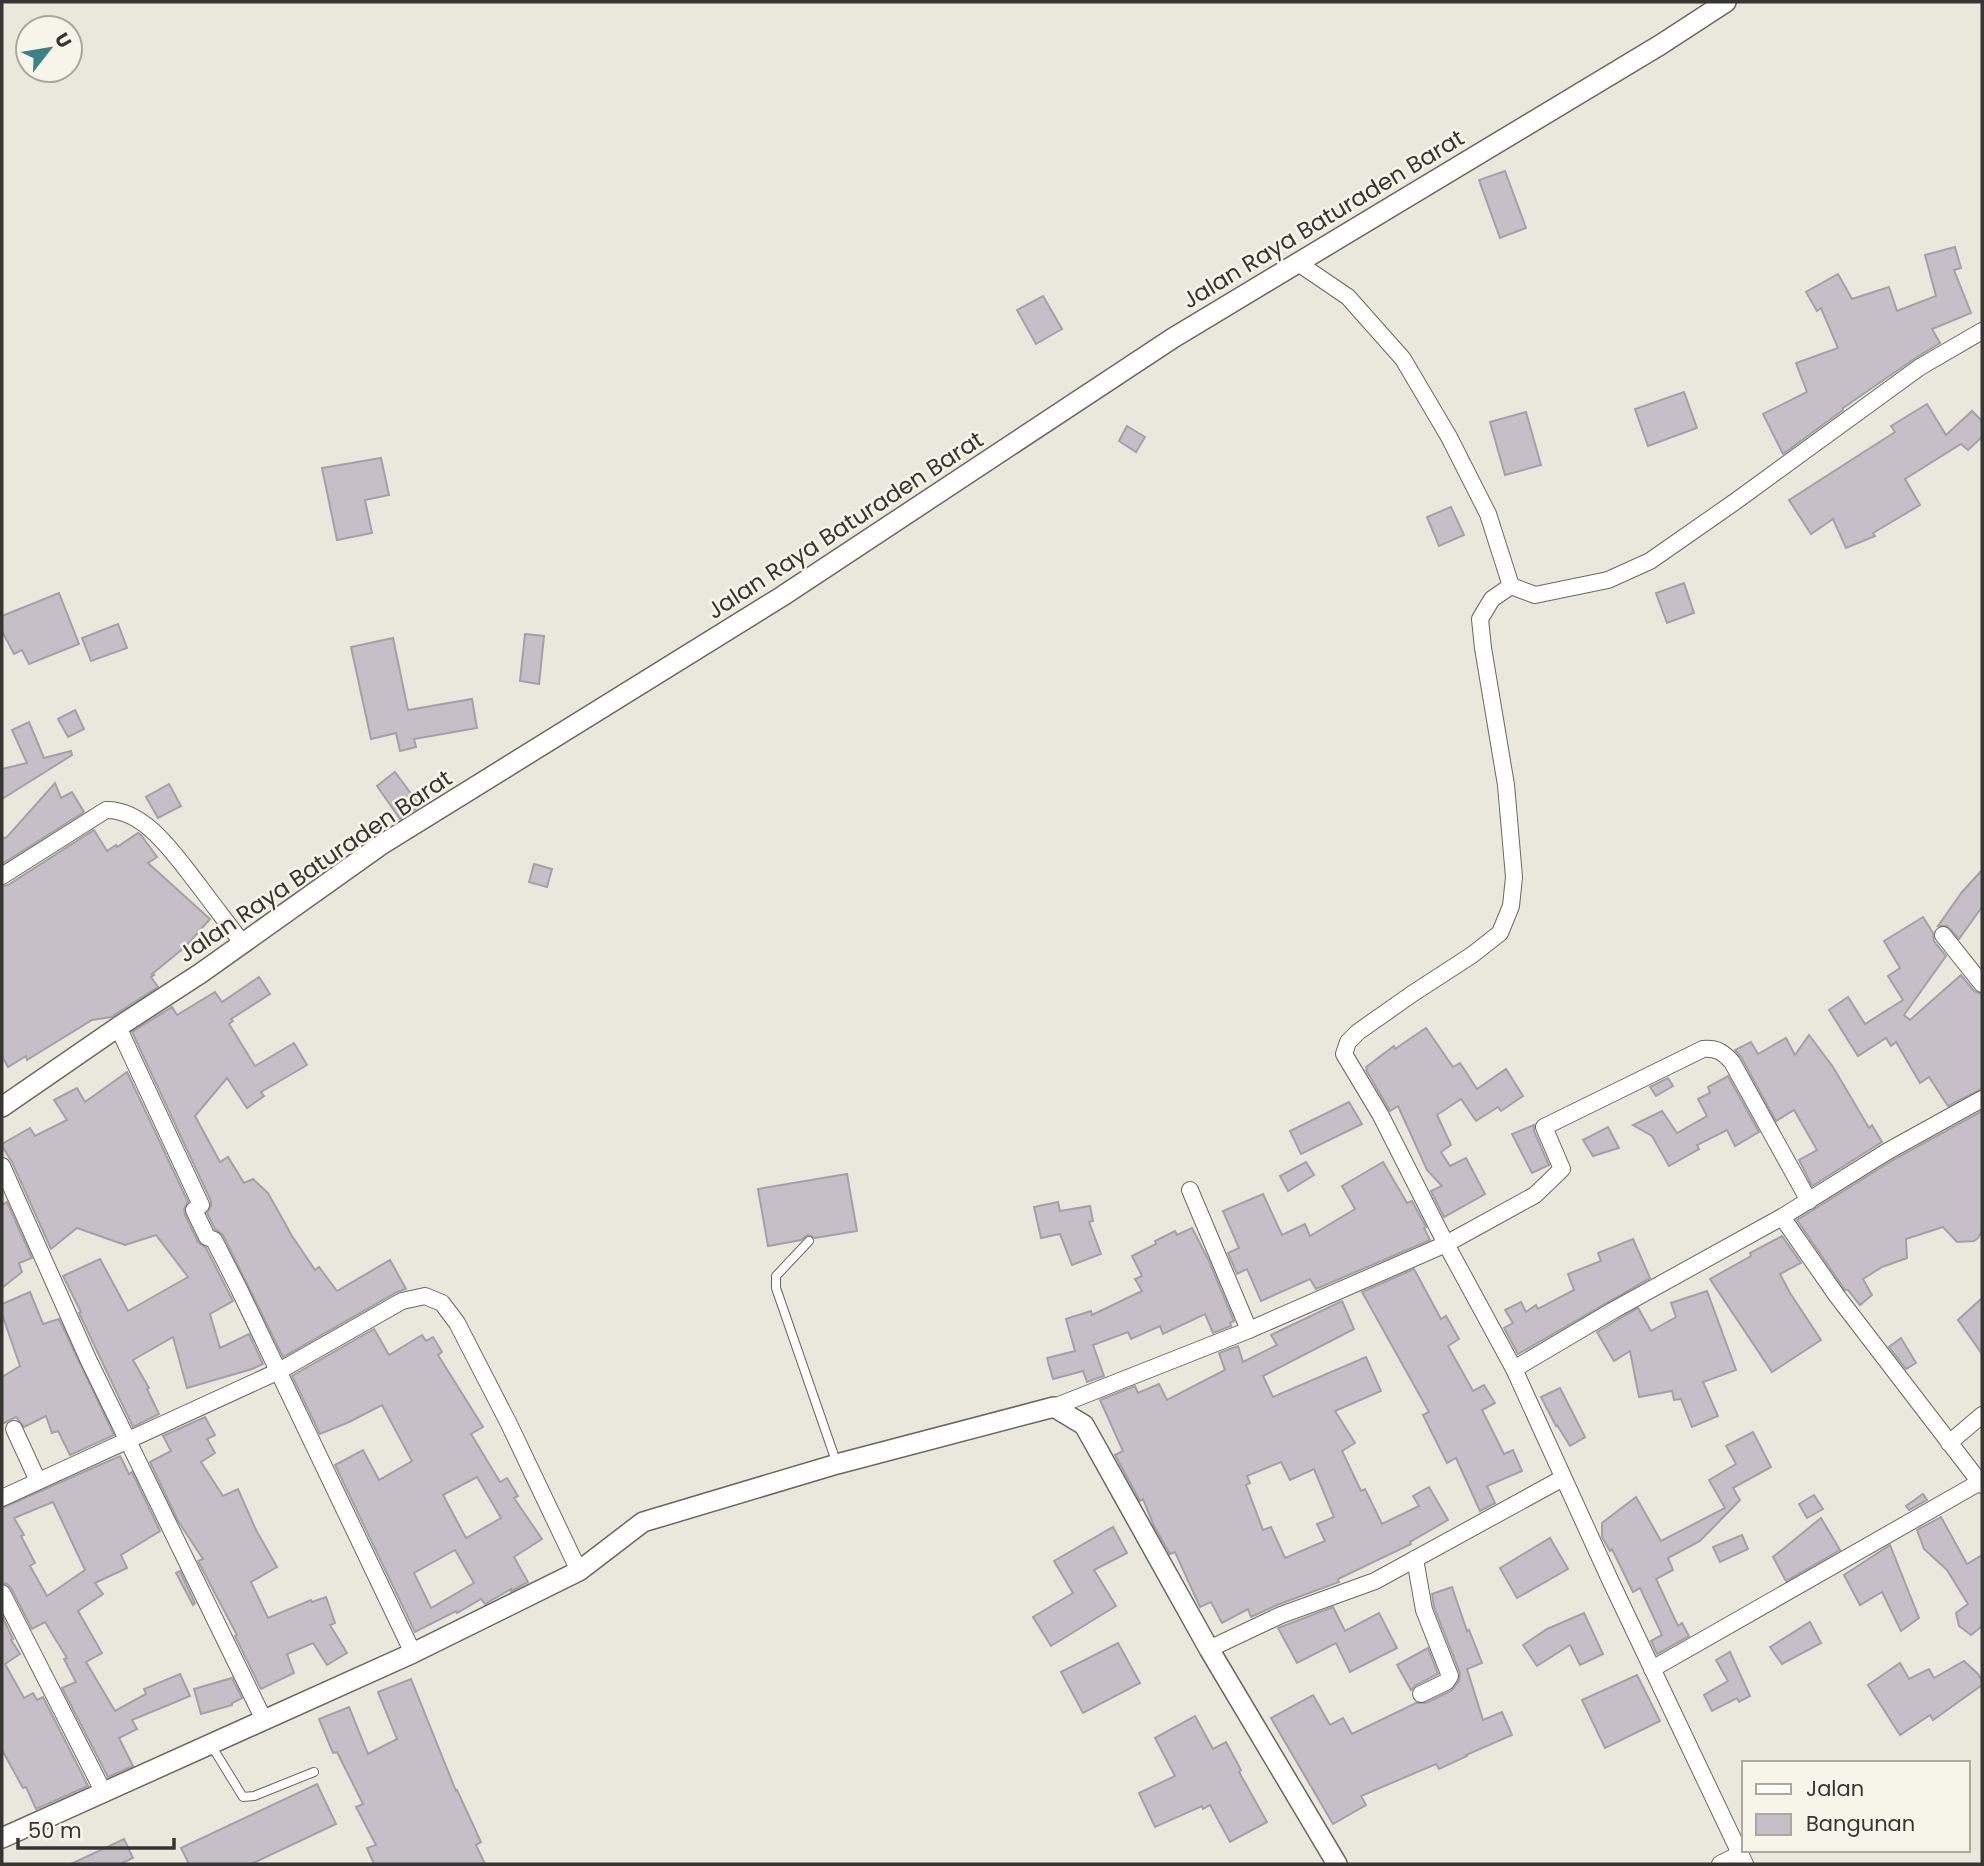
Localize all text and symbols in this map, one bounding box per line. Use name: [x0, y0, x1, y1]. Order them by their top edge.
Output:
north arrow: [14, 14, 84, 84]
text: U: [48, 28, 78, 53]
street label: Jalan Raya Baturaden Barat: [1176, 122, 1470, 316]
street label: Jalan Raya Baturaden Barat: [701, 423, 989, 627]
street label: Jalan Raya Baturaden Barat: [172, 762, 458, 970]
legend: [1742, 1761, 1970, 1852]
text: Jalan: [1806, 1774, 1864, 1803]
scale bar: [18, 1806, 173, 1850]
text: Bangunan: [1806, 1809, 1915, 1838]
text: 50 m: [28, 1816, 82, 1845]

